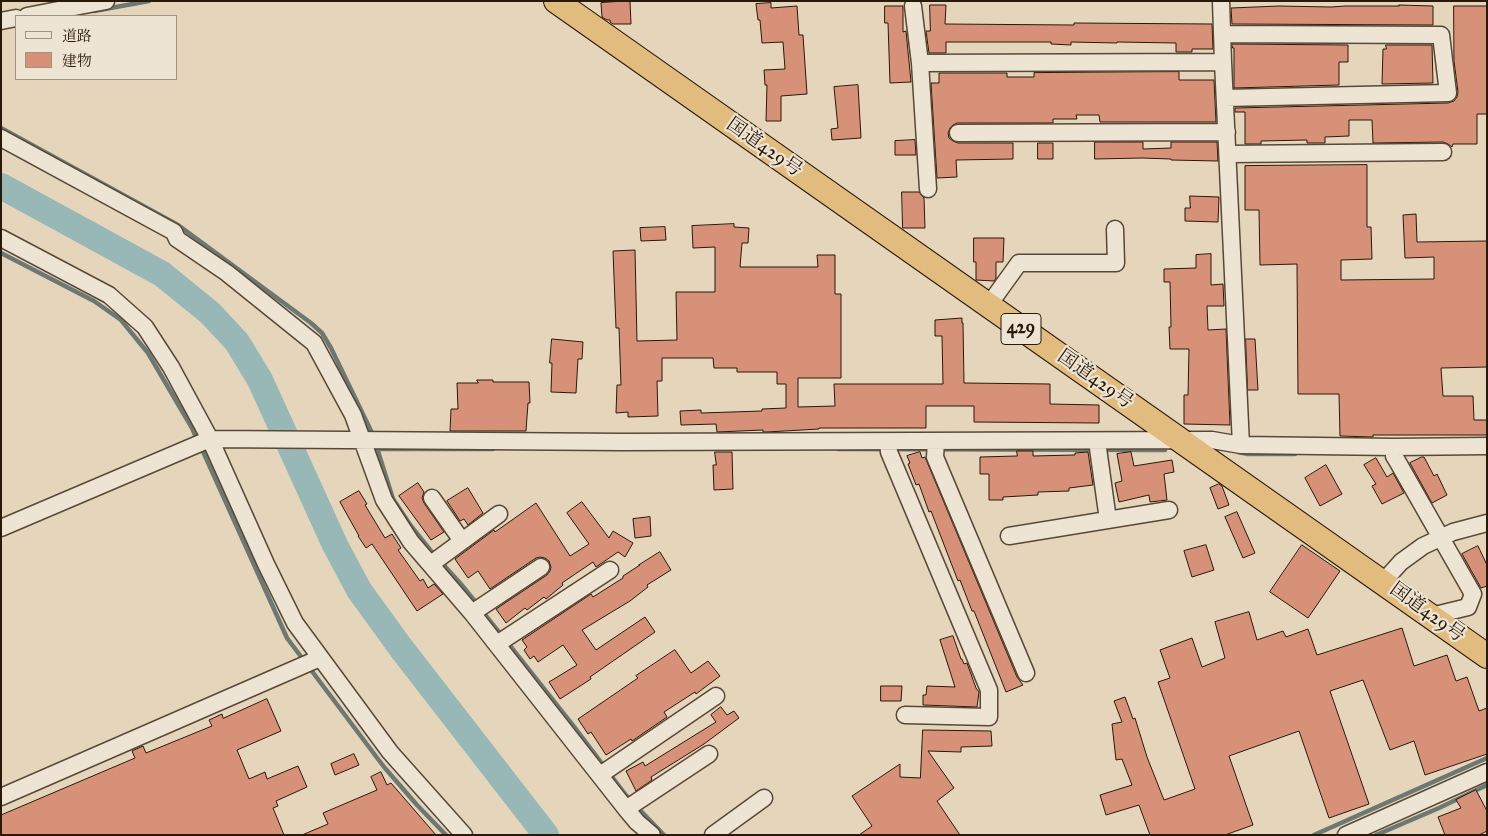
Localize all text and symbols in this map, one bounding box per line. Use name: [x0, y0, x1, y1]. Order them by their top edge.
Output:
legend: [15, 15, 178, 80]
text: 道路: [62, 27, 92, 45]
text: 建物: [62, 52, 92, 70]
street label: 国道429号: [722, 114, 806, 182]
road number: 429: [1001, 314, 1041, 344]
street label: 国道429号: [1053, 346, 1137, 414]
street label: 国道429号: [1385, 578, 1469, 648]

